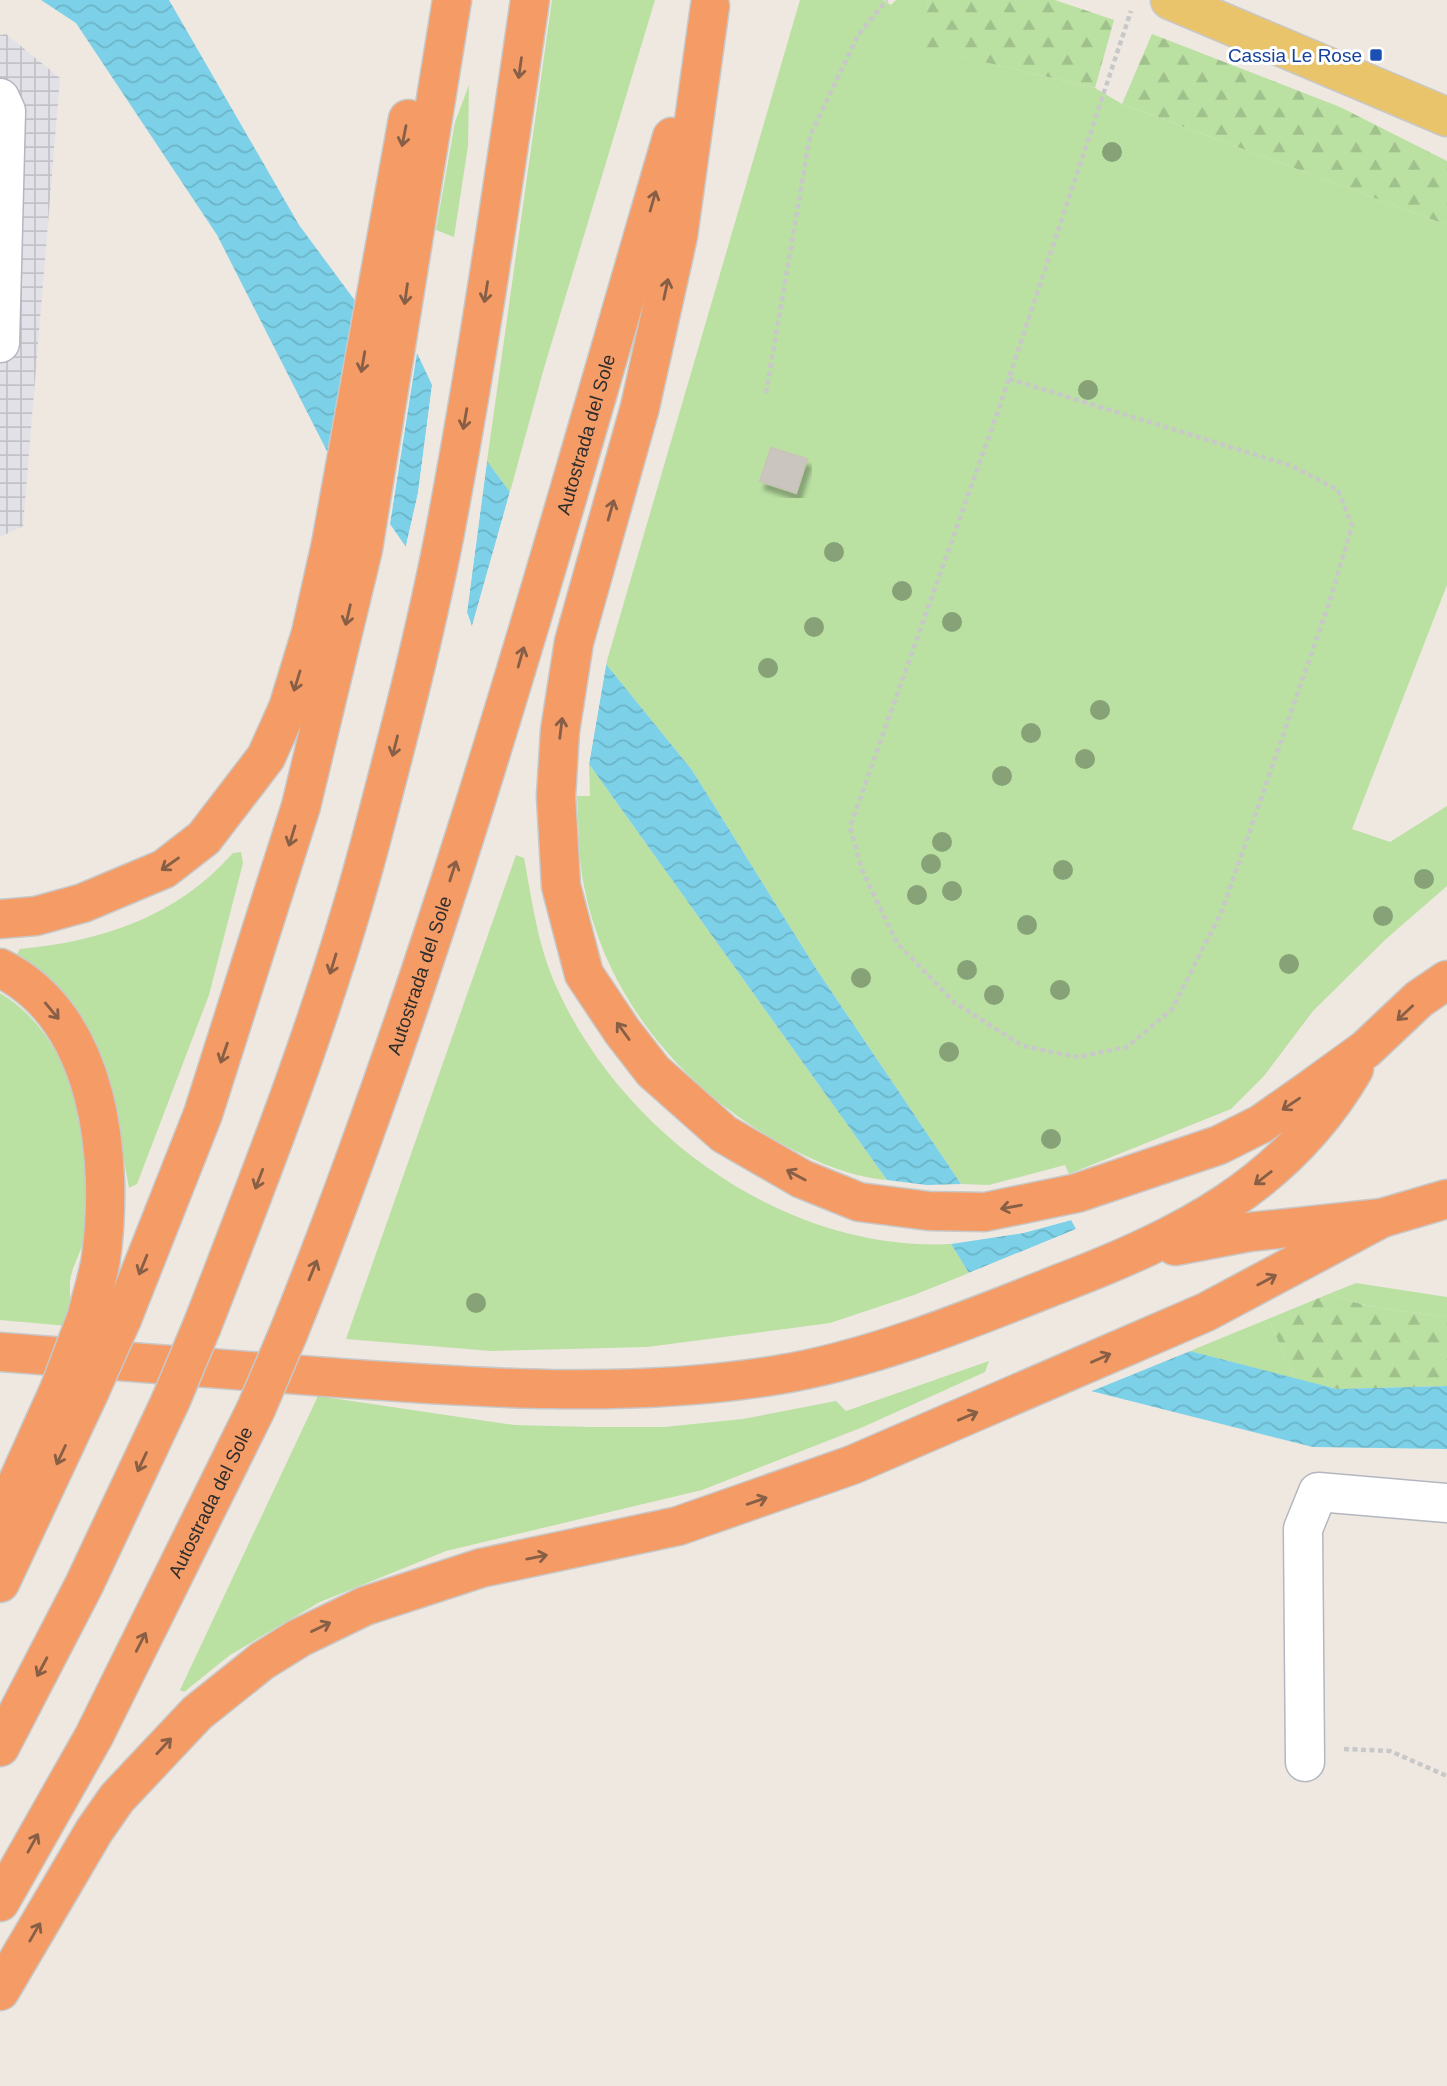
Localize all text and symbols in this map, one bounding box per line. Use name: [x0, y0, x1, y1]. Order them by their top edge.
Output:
place label: Cassia Le Rose: [1228, 45, 1362, 66]
marker: Cassia Le Rose: [1368, 47, 1384, 63]
one-way arrow: [513, 56, 526, 78]
one-way arrow: [397, 124, 411, 147]
one-way arrow: [648, 190, 661, 212]
one-way arrow: [660, 278, 674, 301]
one-way arrow: [479, 281, 492, 303]
one-way arrow: [399, 282, 412, 305]
one-way arrow: [356, 350, 369, 373]
street label: Autostrada del Sole: [552, 352, 619, 517]
one-way arrow: [458, 407, 471, 430]
one-way arrow: [605, 499, 618, 521]
one-way arrow: [340, 603, 354, 626]
one-way arrow: [515, 647, 528, 669]
one-way arrow: [289, 670, 302, 692]
one-way arrow: [554, 717, 567, 739]
one-way arrow: [388, 734, 401, 756]
one-way arrow: [285, 824, 298, 846]
one-way arrow: [161, 857, 180, 871]
one-way arrow: [448, 860, 460, 882]
street label: Autostrada del Sole: [383, 893, 455, 1057]
one-way arrow: [325, 953, 338, 975]
one-way arrow: [44, 1002, 60, 1020]
one-way arrow: [1397, 1004, 1414, 1021]
one-way arrow: [616, 1022, 630, 1041]
one-way arrow: [217, 1041, 229, 1063]
one-way arrow: [1281, 1097, 1301, 1111]
one-way arrow: [786, 1167, 807, 1181]
one-way arrow: [251, 1168, 264, 1190]
one-way arrow: [1254, 1171, 1272, 1186]
one-way arrow: [1000, 1201, 1023, 1214]
one-way arrow: [136, 1254, 149, 1276]
one-way arrow: [308, 1260, 321, 1282]
one-way arrow: [1256, 1273, 1276, 1287]
one-way arrow: [1090, 1351, 1112, 1364]
one-way arrow: [956, 1409, 978, 1422]
street label: Autostrada del Sole: [164, 1423, 256, 1581]
one-way arrow: [53, 1444, 67, 1465]
one-way arrow: [135, 1451, 148, 1472]
one-way arrow: [745, 1494, 767, 1506]
one-way arrow: [525, 1550, 548, 1563]
one-way arrow: [310, 1620, 331, 1633]
one-way arrow: [135, 1632, 149, 1653]
one-way arrow: [35, 1656, 49, 1676]
one-way arrow: [155, 1738, 172, 1755]
one-way arrow: [26, 1833, 40, 1853]
one-way arrow: [28, 1923, 42, 1943]

